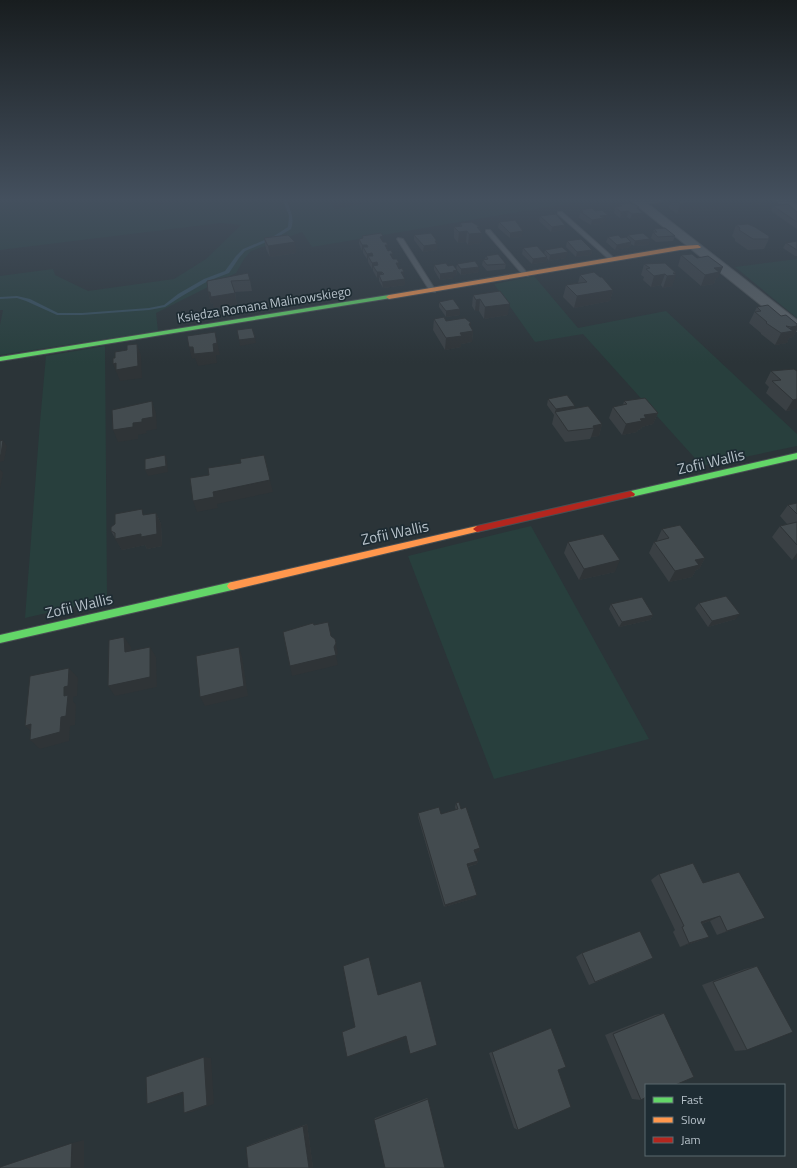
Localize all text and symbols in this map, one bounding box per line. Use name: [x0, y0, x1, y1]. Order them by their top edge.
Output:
street label: Księdza Romana Malinowskiego: [176, 280, 352, 328]
street label: Zofii Wallis: [675, 443, 747, 480]
street label: Zofii Wallis: [359, 514, 431, 551]
street label: Zofii Wallis: [43, 587, 115, 624]
legend: [645, 1084, 785, 1156]
text: Fast: [681, 1090, 704, 1109]
text: Slow: [681, 1110, 706, 1129]
text: Jam: [681, 1130, 701, 1149]

